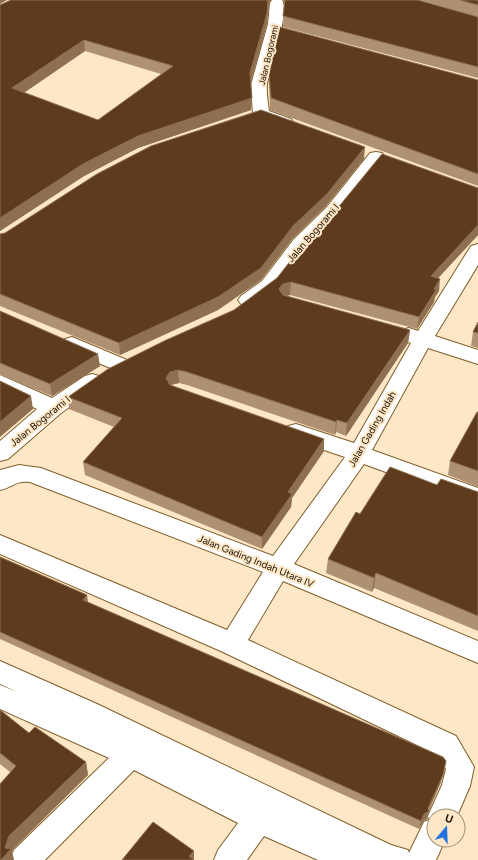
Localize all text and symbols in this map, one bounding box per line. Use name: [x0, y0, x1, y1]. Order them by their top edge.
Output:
street label: Jalan Bogorami: [256, 24, 280, 86]
street label: Jalan Bogorami I: [284, 201, 342, 265]
street label: Jalan Gading Indah: [345, 388, 399, 469]
street label: Jalan Bogorami I: [7, 393, 73, 449]
street label: Jalan Gading Indah Utara IV: [196, 532, 316, 590]
north arrow: [426, 808, 466, 848]
text: U: [443, 812, 455, 827]

